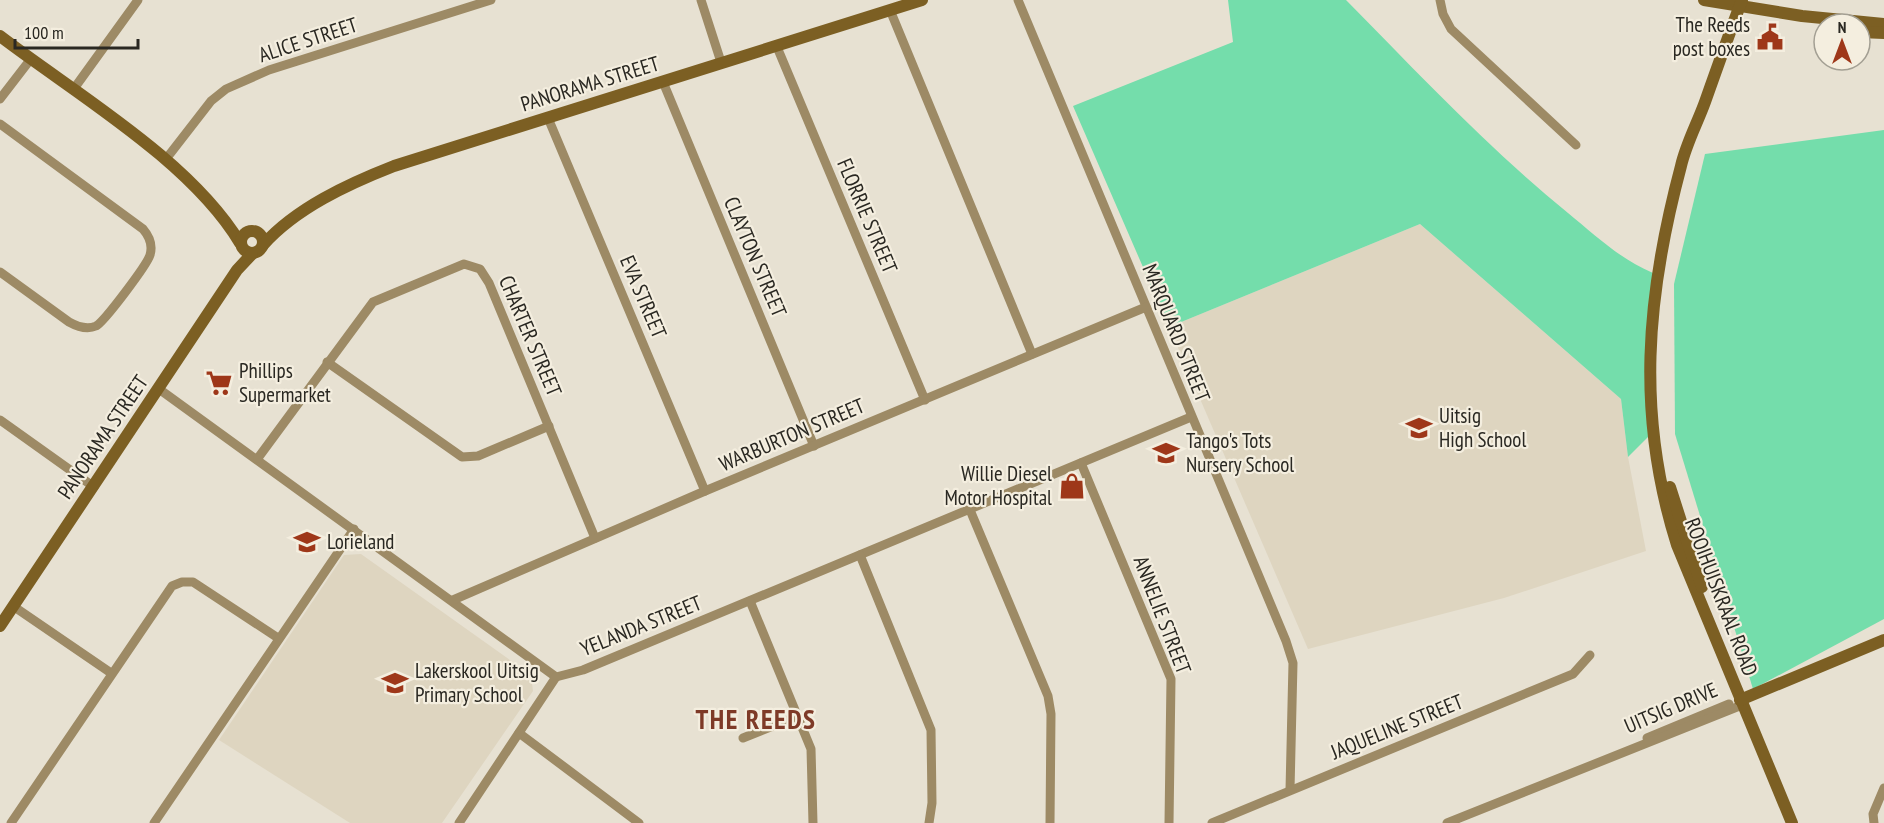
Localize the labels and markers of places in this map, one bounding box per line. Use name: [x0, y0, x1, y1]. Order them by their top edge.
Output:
place label: The Reeds post boxes: [1673, 11, 1750, 62]
public building icon: The Reeds post boxes: [1755, 22, 1785, 52]
place label: Phillips Supermarket: [239, 357, 331, 408]
supermarket icon: Phillips Supermarket: [204, 368, 234, 398]
place label: Uitsig High School: [1439, 402, 1526, 453]
school or university icon: Uitsig High School: [1404, 413, 1434, 443]
place label: Tango's Tots Nursery School: [1186, 427, 1294, 478]
school or university icon: Tango's Tots Nursery School: [1151, 438, 1181, 468]
place label: Willie Diesel Motor Hospital: [944, 460, 1052, 511]
shop icon: Willie Diesel Motor Hospital: [1057, 471, 1087, 501]
school or university icon: Lorieland: [292, 527, 322, 557]
place label: Lorieland: [327, 528, 394, 555]
place label: Lakerskool Uitsig Primary School: [415, 657, 539, 708]
school or university icon: Lakerskool Uitsig Primary School: [380, 668, 410, 698]

